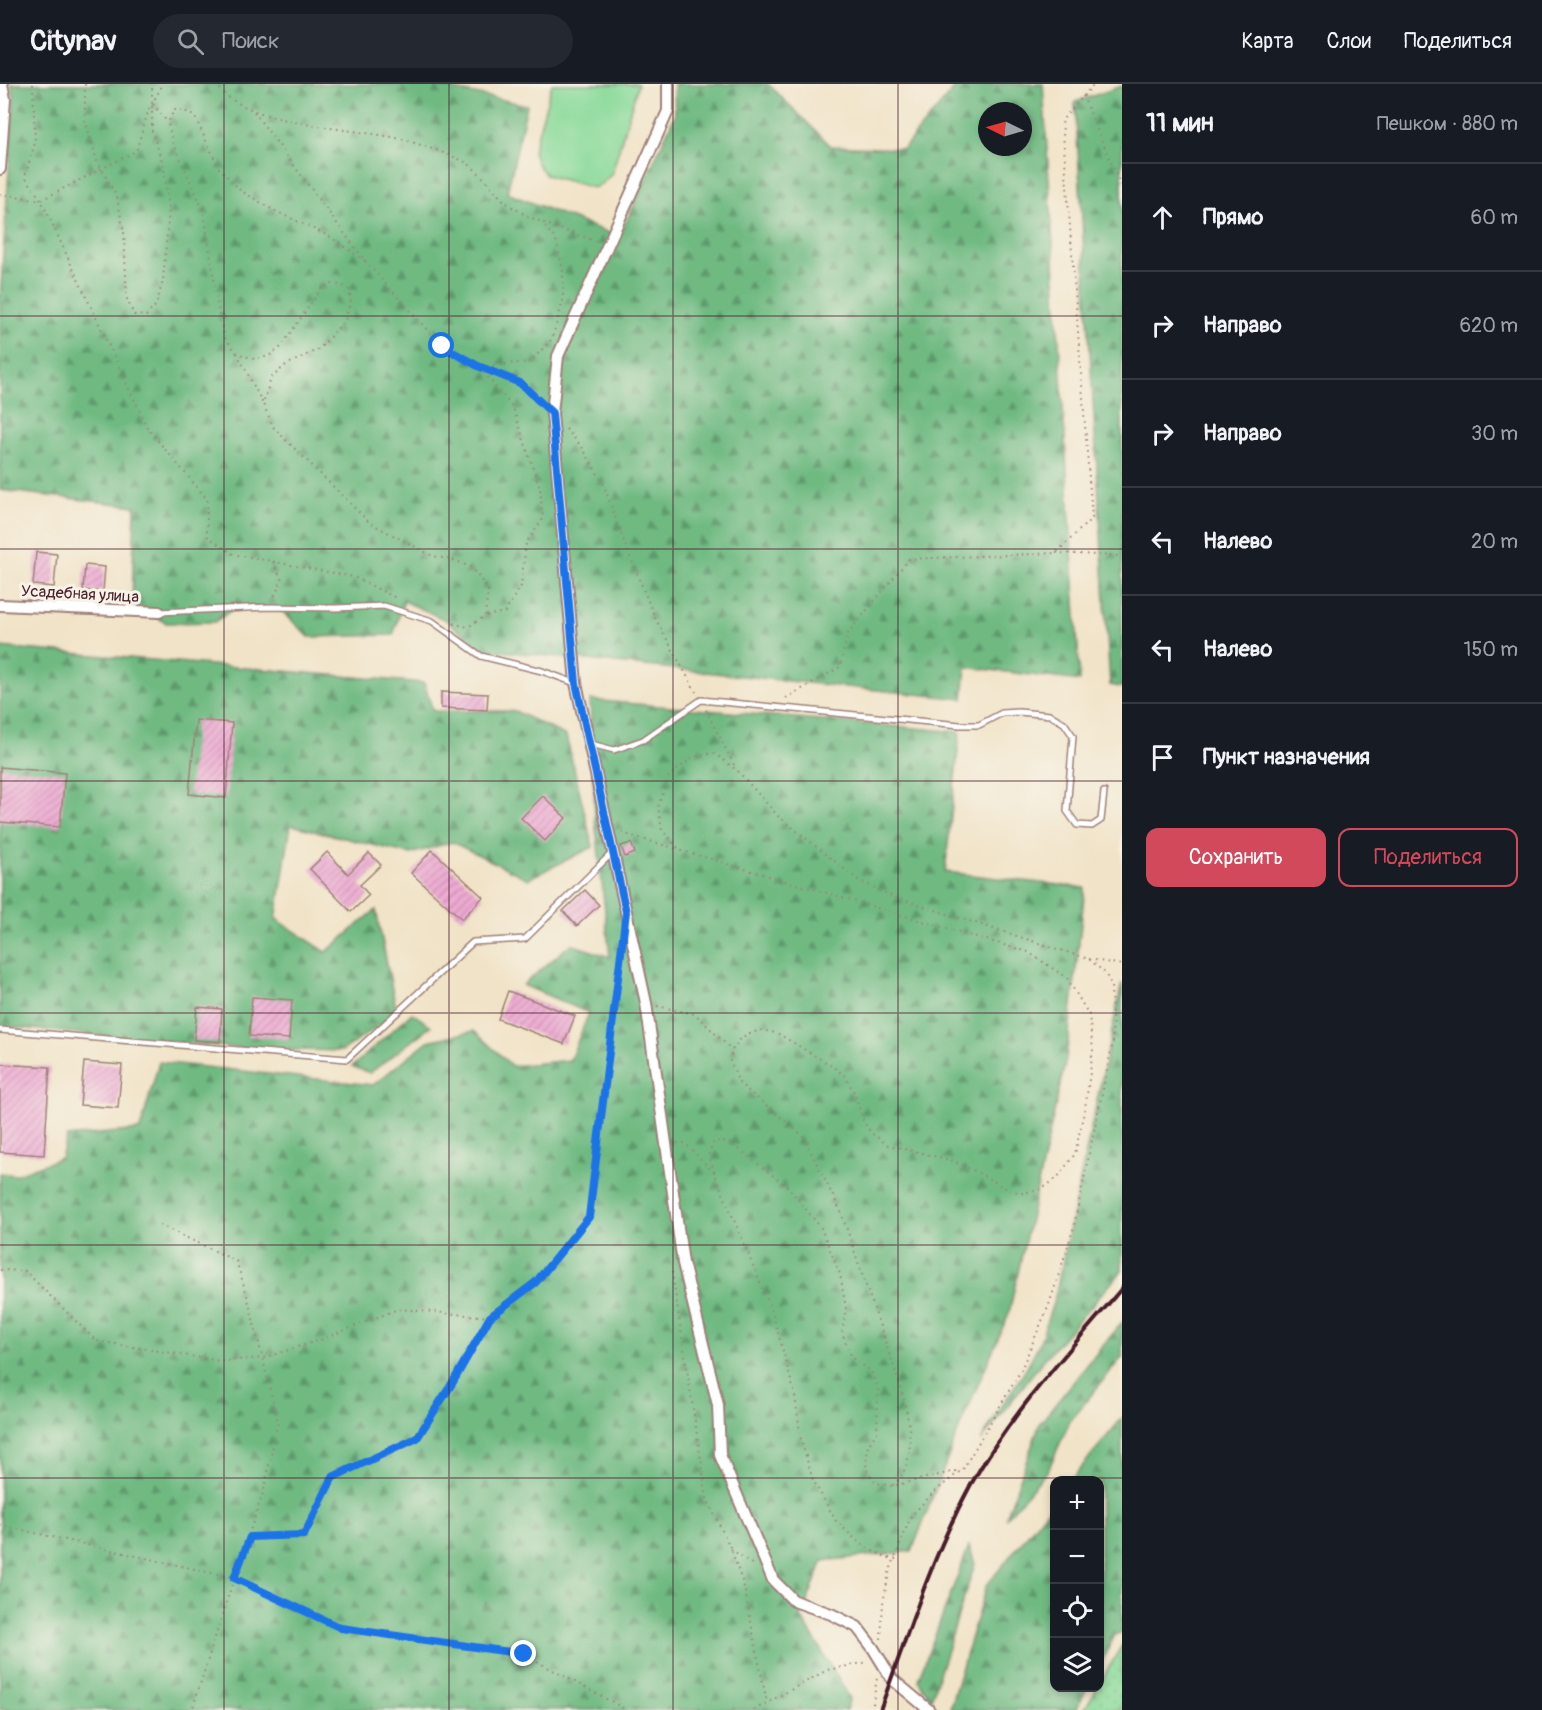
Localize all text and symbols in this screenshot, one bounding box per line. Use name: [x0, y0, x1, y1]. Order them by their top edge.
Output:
search box: [153, 14, 573, 68]
text: Citynav: [30, 24, 117, 59]
icon: search: [174, 25, 207, 58]
text: Поиск: [222, 27, 279, 55]
text: Карта: [1241, 28, 1293, 55]
text: Слои: [1326, 28, 1371, 55]
text: Поделиться: [1404, 28, 1512, 55]
north arrow: [978, 102, 1032, 156]
text: 11 мин: [1146, 107, 1214, 139]
text: Пешком · 880 m: [1377, 111, 1518, 136]
icon: ahead: [1146, 201, 1179, 234]
text: Прямо: [1203, 203, 1263, 231]
text: 60 m: [1471, 205, 1518, 230]
icon: right: [1146, 309, 1179, 342]
text: Направо: [1203, 311, 1282, 339]
text: 620 m: [1459, 313, 1518, 338]
route start: [428, 332, 454, 358]
icon: right: [1146, 417, 1179, 450]
text: Направо: [1203, 419, 1282, 447]
text: 30 m: [1471, 421, 1518, 446]
icon: left: [1146, 525, 1179, 558]
text: Налево: [1203, 527, 1272, 555]
text: 20 m: [1471, 529, 1518, 554]
street label: Усадебная улица: [20, 581, 139, 607]
icon: left: [1146, 633, 1179, 666]
text: Налево: [1203, 635, 1272, 663]
text: 150 m: [1464, 637, 1518, 662]
icon: arrive: [1146, 741, 1179, 774]
text: Пункт назначения: [1203, 743, 1370, 771]
button: Сохранить: [1146, 828, 1326, 887]
button: Поделиться: [1338, 828, 1518, 887]
map controls: [1050, 1476, 1104, 1692]
button: +: [1050, 1476, 1104, 1530]
button: −: [1050, 1530, 1104, 1584]
button: locate: [1050, 1584, 1104, 1638]
button: layers: [1050, 1638, 1104, 1692]
route end: [510, 1640, 536, 1666]

